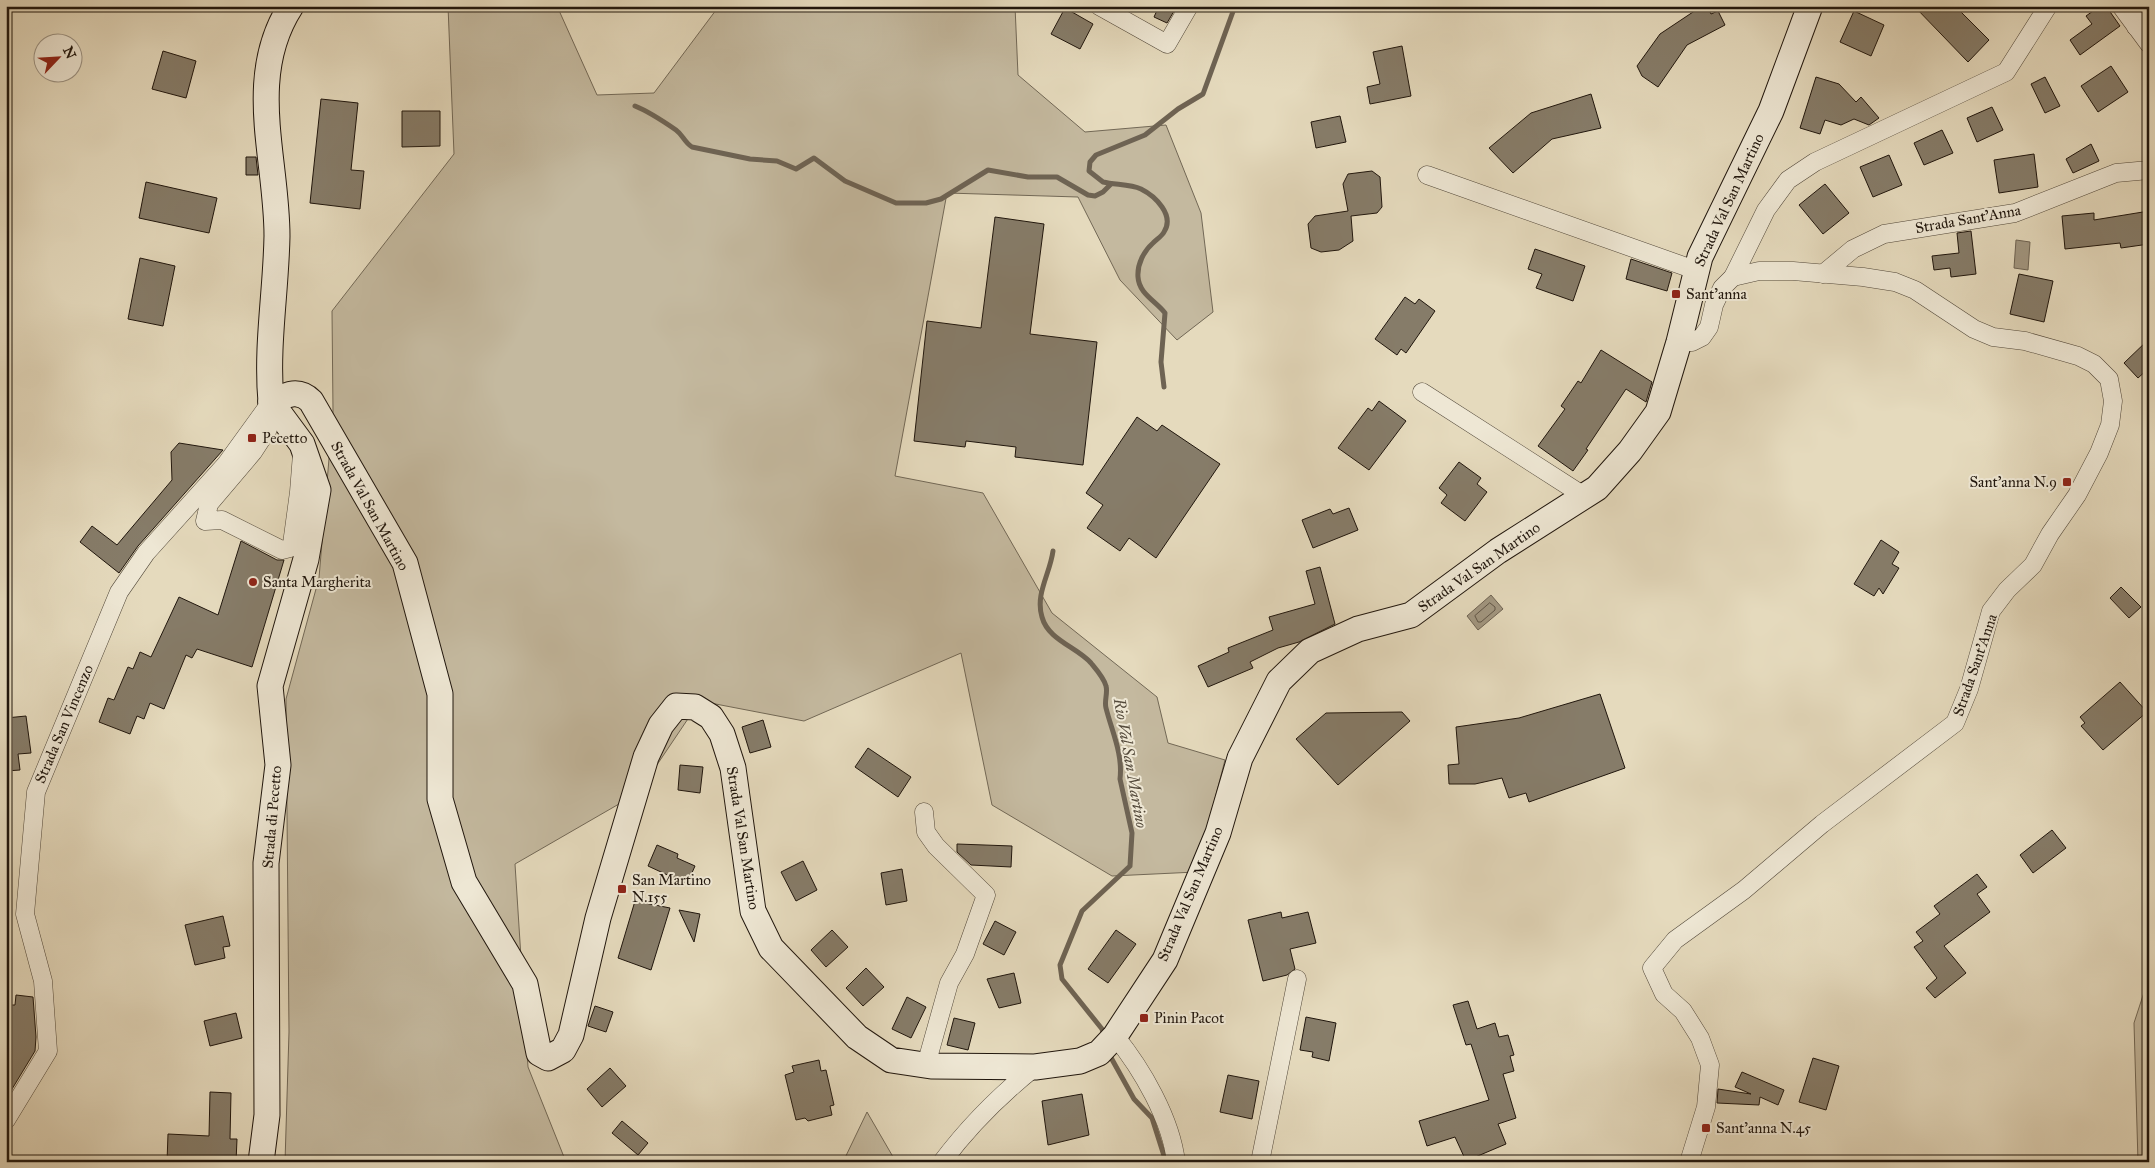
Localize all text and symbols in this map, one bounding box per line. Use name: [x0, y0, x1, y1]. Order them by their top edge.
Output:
north arrow: [32, 32, 82, 82]
text: N: [59, 44, 80, 62]
street label: Strada Val San Martino: [1690, 130, 1768, 269]
street label: Strada Sant'Anna: [1914, 201, 2023, 237]
place label: Sant'anna: [1686, 285, 1747, 303]
marker: Sant'anna: [1670, 288, 1682, 300]
place label: Pecetto: [262, 429, 308, 447]
marker: Pecetto: [246, 432, 258, 444]
street label: Strada Val San Martino: [327, 438, 413, 574]
place label: Sant'anna N.9: [1969, 473, 2057, 491]
marker: Sant'anna N.9: [2061, 476, 2073, 488]
street label: Strada Val San Martino: [1415, 518, 1544, 616]
place label: Santa Margherita: [263, 573, 372, 591]
marker: Santa Margherita: [247, 576, 259, 588]
street label: Strada Sant'Anna: [1949, 611, 2001, 719]
street label: Strada San Vincenzo: [31, 662, 97, 786]
water label: Rio Val San Martino: [1110, 696, 1151, 829]
street label: Strada di Pecetto: [259, 764, 285, 869]
street label: Strada Val San Martino: [723, 765, 763, 911]
street label: Strada Val San Martino: [1153, 824, 1227, 964]
place label: San Martino N.155: [632, 871, 711, 906]
marker: San Martino N.155: [616, 883, 628, 895]
place label: Pinin Pacot: [1154, 1009, 1225, 1027]
marker: Pinin Pacot: [1138, 1012, 1150, 1024]
place label: Sant'anna N.45: [1716, 1119, 1811, 1137]
marker: Sant'anna N.45: [1700, 1122, 1712, 1134]

